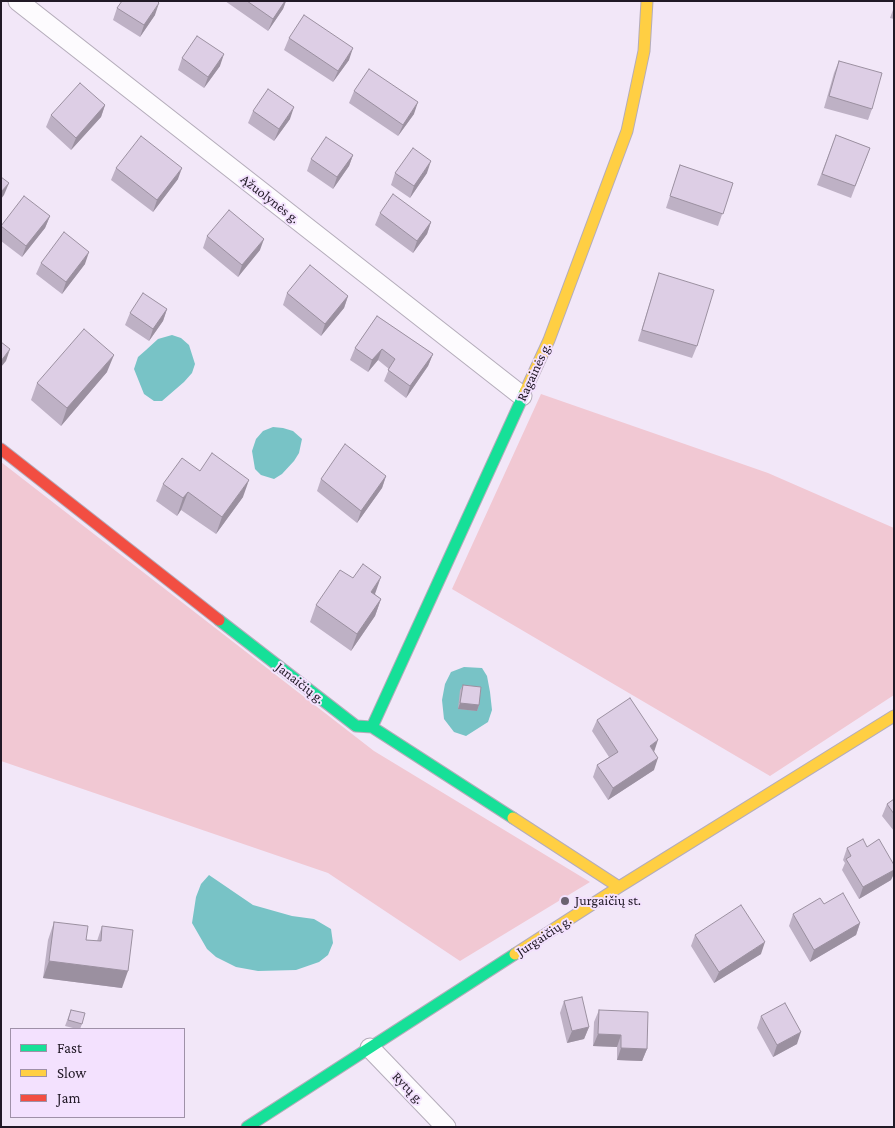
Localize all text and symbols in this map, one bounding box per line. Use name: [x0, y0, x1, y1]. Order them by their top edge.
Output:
street label: Ąžuolynės g.: [237, 171, 303, 227]
street label: Ragainės g.: [513, 340, 555, 404]
street label: Janaičių g.: [272, 659, 328, 707]
place label: Jurgaičių st.: [575, 893, 641, 909]
marker: Jurgaičių st.: [559, 895, 571, 907]
street label: Jurgaičių g.: [513, 912, 575, 960]
legend: [10, 1028, 185, 1118]
text: Fast: [57, 1040, 82, 1056]
text: Slow: [57, 1065, 86, 1081]
street label: Rytų g.: [389, 1068, 427, 1108]
text: Jam: [57, 1090, 80, 1106]

